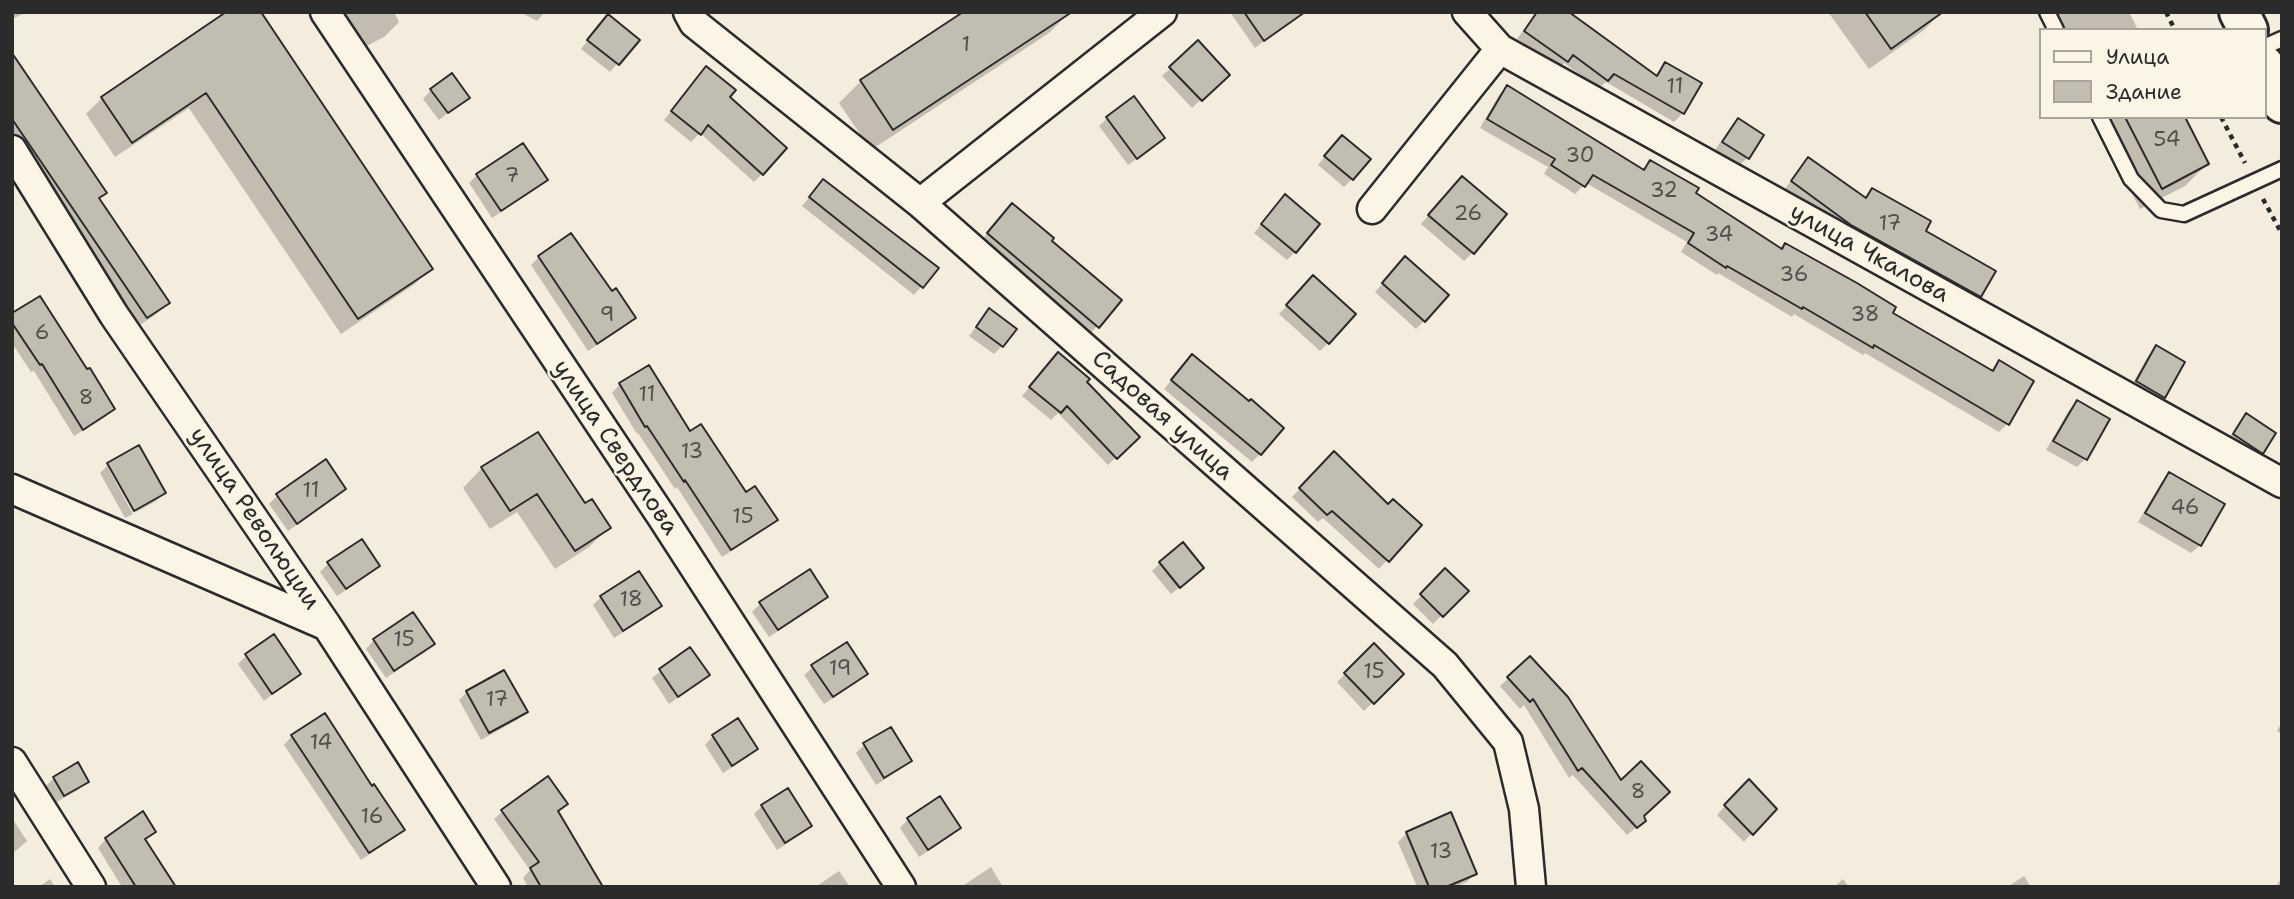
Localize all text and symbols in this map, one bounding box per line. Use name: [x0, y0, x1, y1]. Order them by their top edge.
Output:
legend: [2038, 28, 2266, 119]
house number: 1: [962, 33, 970, 59]
text: Улица: [2106, 43, 2169, 71]
house number: 11: [1667, 75, 1683, 101]
text: Здание: [2106, 78, 2182, 106]
house number: 54: [2153, 128, 2181, 154]
house number: 30: [1565, 144, 1595, 170]
house number: 7: [505, 164, 519, 190]
house number: 32: [1650, 179, 1678, 205]
street label: улица Чкалова: [1784, 198, 1954, 310]
house number: 26: [1454, 202, 1482, 228]
house number: 17: [1879, 212, 1901, 238]
house number: 34: [1705, 223, 1733, 249]
house number: 36: [1780, 263, 1808, 289]
house number: 9: [600, 303, 614, 329]
house number: 38: [1851, 303, 1879, 329]
house number: 6: [35, 321, 49, 347]
street label: Садовая улица: [1085, 345, 1239, 487]
street label: улица Свердлова: [546, 355, 684, 541]
house number: 11: [639, 383, 655, 409]
house number: 8: [79, 386, 93, 412]
street label: улица Революции: [182, 422, 326, 616]
house number: 13: [681, 440, 703, 466]
house number: 11: [303, 479, 319, 505]
house number: 46: [2171, 496, 2199, 522]
house number: 15: [732, 505, 754, 531]
house number: 18: [619, 588, 643, 614]
house number: 15: [393, 628, 415, 654]
house number: 19: [829, 657, 851, 683]
house number: 15: [1363, 660, 1385, 686]
house number: 17: [486, 688, 508, 714]
house number: 14: [310, 731, 332, 757]
house number: 8: [1631, 780, 1645, 806]
house number: 16: [361, 805, 383, 831]
house number: 13: [1430, 840, 1452, 866]

